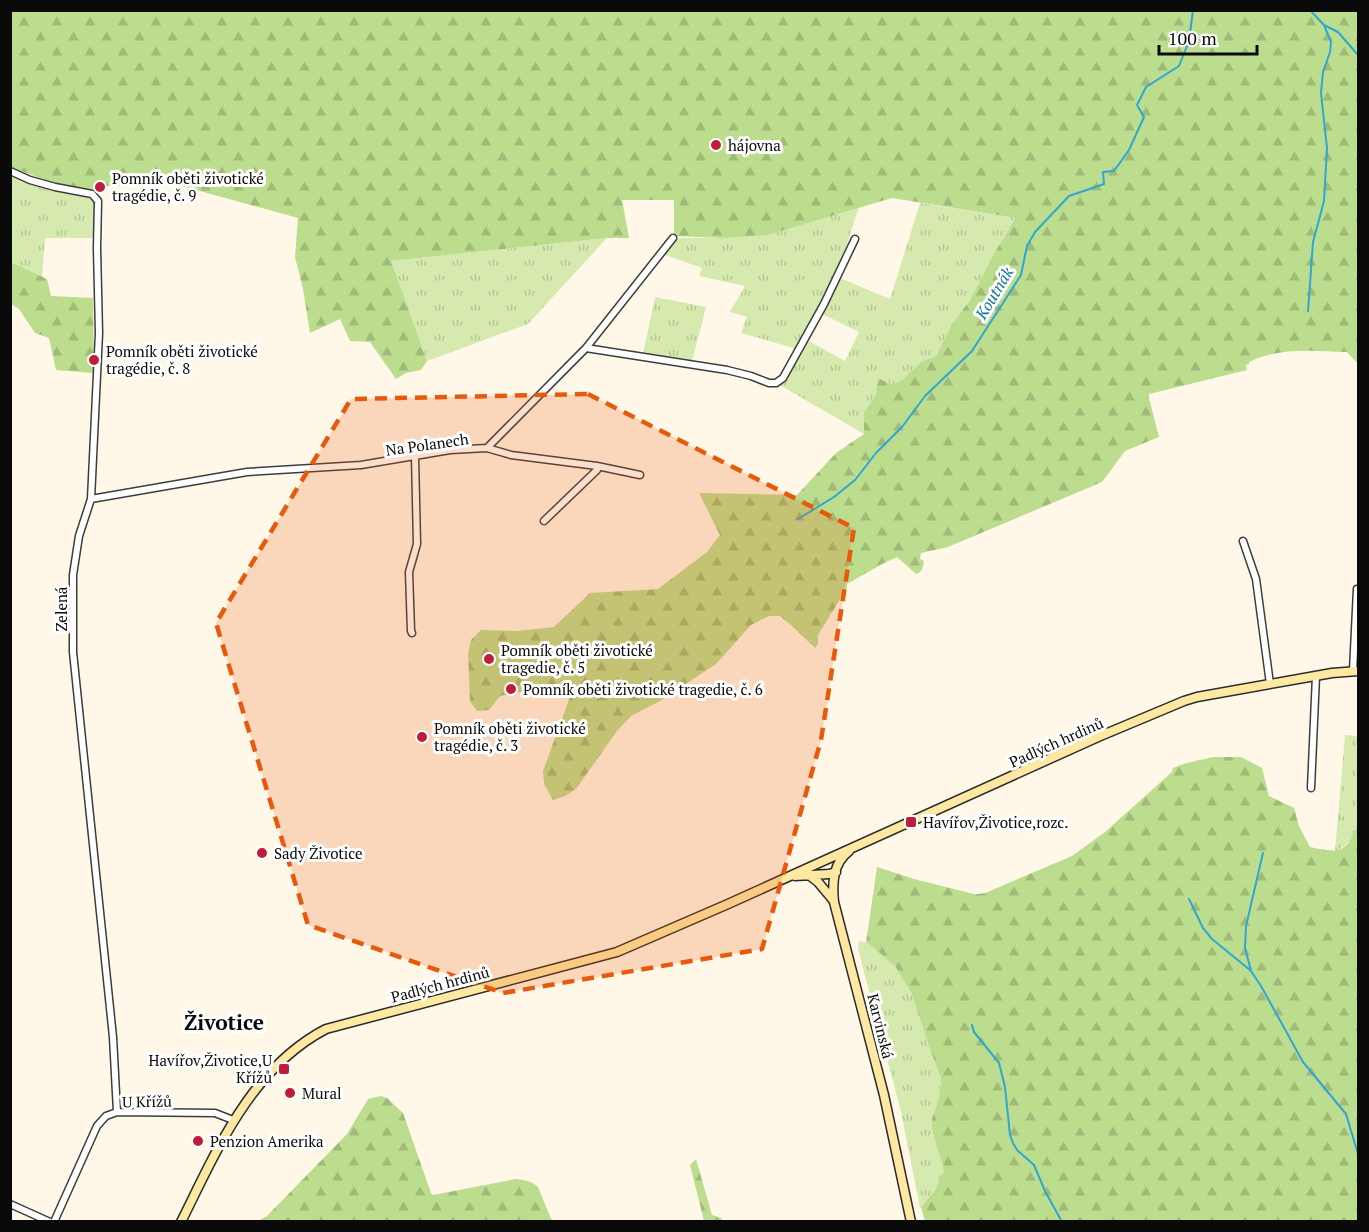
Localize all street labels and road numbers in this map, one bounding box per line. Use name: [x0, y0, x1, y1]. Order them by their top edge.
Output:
street label: Na Polanech: [384, 428, 470, 460]
street label: Zelená: [51, 586, 71, 631]
street label: Padlých hrdinů: [1006, 712, 1107, 772]
street label: Padlých hrdinů: [389, 961, 492, 1007]
street label: Karvinská: [863, 992, 899, 1061]
street label: U Křížů: [122, 1091, 172, 1111]

